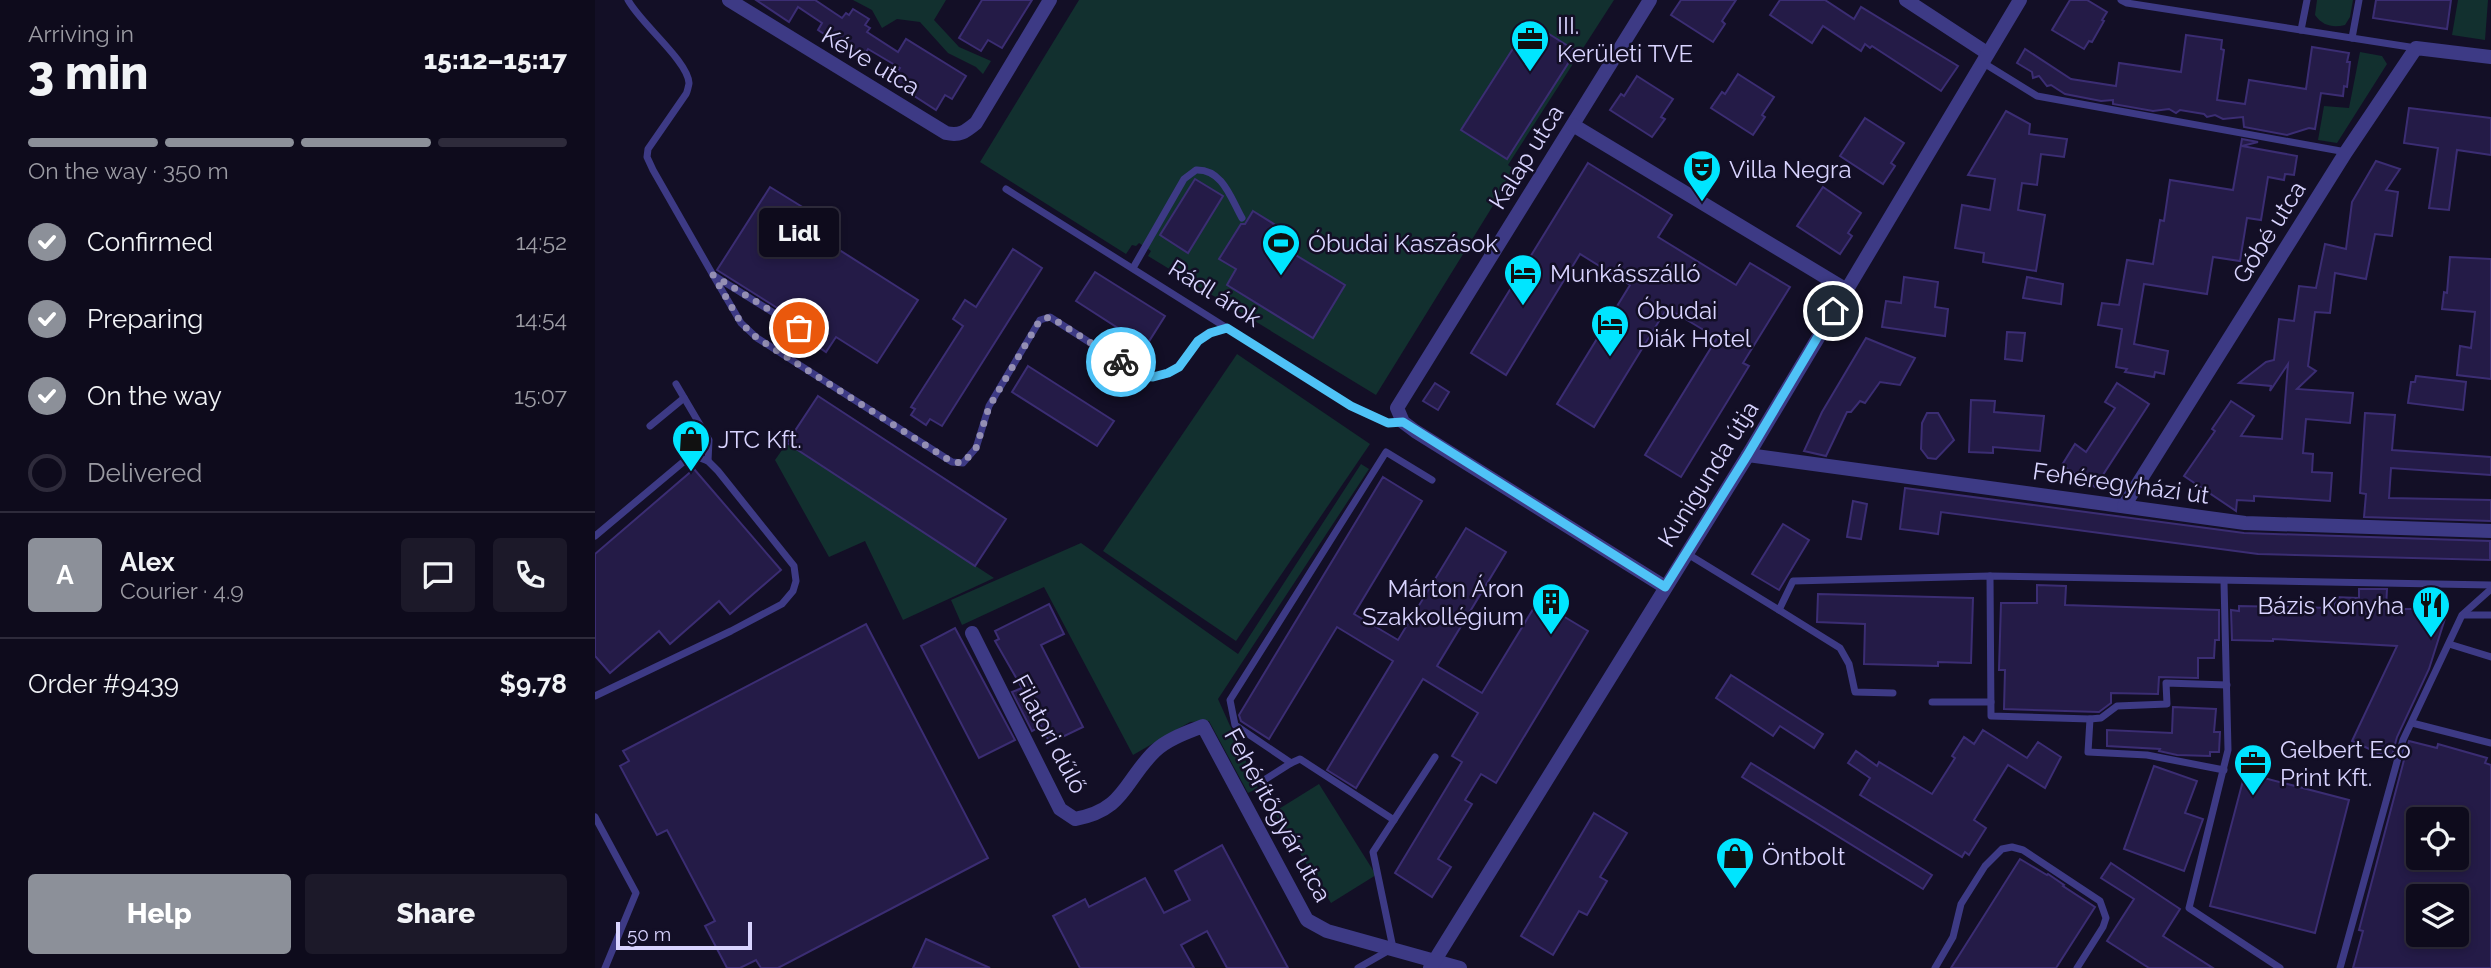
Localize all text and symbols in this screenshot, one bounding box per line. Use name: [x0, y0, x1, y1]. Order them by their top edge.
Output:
place label: III. Kerületi TVE: [1557, 11, 1693, 68]
office icon: III. Kerületi TVE: [1509, 18, 1551, 73]
text: Arriving in: [28, 20, 134, 47]
street label: Kéve utca: [817, 20, 925, 102]
text: 15:12–15:17: [424, 45, 567, 75]
text: 3 min: [28, 46, 148, 100]
street label: Kalap utca: [1483, 100, 1569, 214]
theatre icon: Villa Negra: [1681, 148, 1723, 203]
place label: Villa Negra: [1729, 155, 1851, 184]
text: On the way · 350 m: [28, 157, 229, 184]
street label: Góbé utca: [2226, 176, 2312, 288]
callout: Lidl: [759, 209, 839, 258]
text: Lidl: [778, 219, 820, 246]
sports icon: Óbudai Kaszások: [1260, 222, 1302, 277]
icon: check: [28, 223, 66, 261]
text: Confirmed: [87, 227, 213, 257]
text: 14:52: [516, 228, 567, 255]
place label: Óbudai Kaszások: [1308, 229, 1498, 258]
hotel icon: Munkásszálló: [1502, 252, 1544, 307]
street label: Rádl árok: [1163, 253, 1267, 333]
place label: Munkásszálló: [1550, 259, 1700, 288]
pin: [1803, 281, 1863, 341]
icon: home: [1814, 292, 1852, 330]
place label: Óbudai Diák Hotel: [1637, 296, 1752, 353]
pin: [769, 298, 829, 358]
icon: check: [28, 300, 66, 338]
hotel icon: Óbudai Diák Hotel: [1589, 303, 1631, 358]
text: Preparing: [87, 304, 203, 334]
text: 14:54: [515, 305, 567, 332]
icon: bag: [780, 309, 818, 347]
courier: [1086, 327, 1156, 397]
icon: bike: [1102, 343, 1140, 381]
icon: check: [28, 377, 66, 415]
text: On the way: [87, 381, 222, 411]
text: 15:07: [514, 382, 567, 409]
street label: Kunigunda útja: [1652, 396, 1764, 552]
shop icon: JTC Kft.: [670, 418, 712, 473]
place label: JTC Kft.: [718, 425, 802, 454]
street label: Fehéregyházi út: [2031, 456, 2211, 510]
text: Delivered: [87, 458, 202, 488]
button: chat: [401, 538, 475, 612]
button: phone: [493, 538, 567, 612]
text: Alex: [120, 547, 175, 577]
text: A: [56, 560, 74, 590]
place label: Márton Áron Szakkollégium: [1362, 574, 1524, 631]
text: Courier · 4.9: [120, 577, 244, 604]
building icon: Márton Áron Szakkollégium: [1530, 581, 1572, 636]
restaurant icon: Bázis Konyha: [2410, 584, 2452, 639]
place label: Bázis Konyha: [2257, 591, 2404, 620]
text: Order #9439: [28, 669, 179, 699]
text: $9.78: [500, 669, 567, 699]
street label: Filatori dűlő: [1007, 669, 1093, 799]
street label: Fehérítőgyár utca: [1218, 723, 1338, 907]
place label: Gelbert Eco Print Kft.: [2280, 735, 2411, 792]
office icon: Gelbert Eco Print Kft.: [2232, 742, 2274, 797]
map controls: [2406, 807, 2469, 947]
button: locate: [2406, 807, 2469, 870]
shop icon: Öntbolt: [1714, 835, 1756, 890]
place label: Öntbolt: [1762, 842, 1846, 871]
button: Help: [28, 874, 291, 954]
button: Share: [305, 874, 567, 954]
button: layers: [2406, 884, 2469, 947]
scale bar: [616, 919, 753, 951]
text: 50 m: [627, 923, 671, 945]

